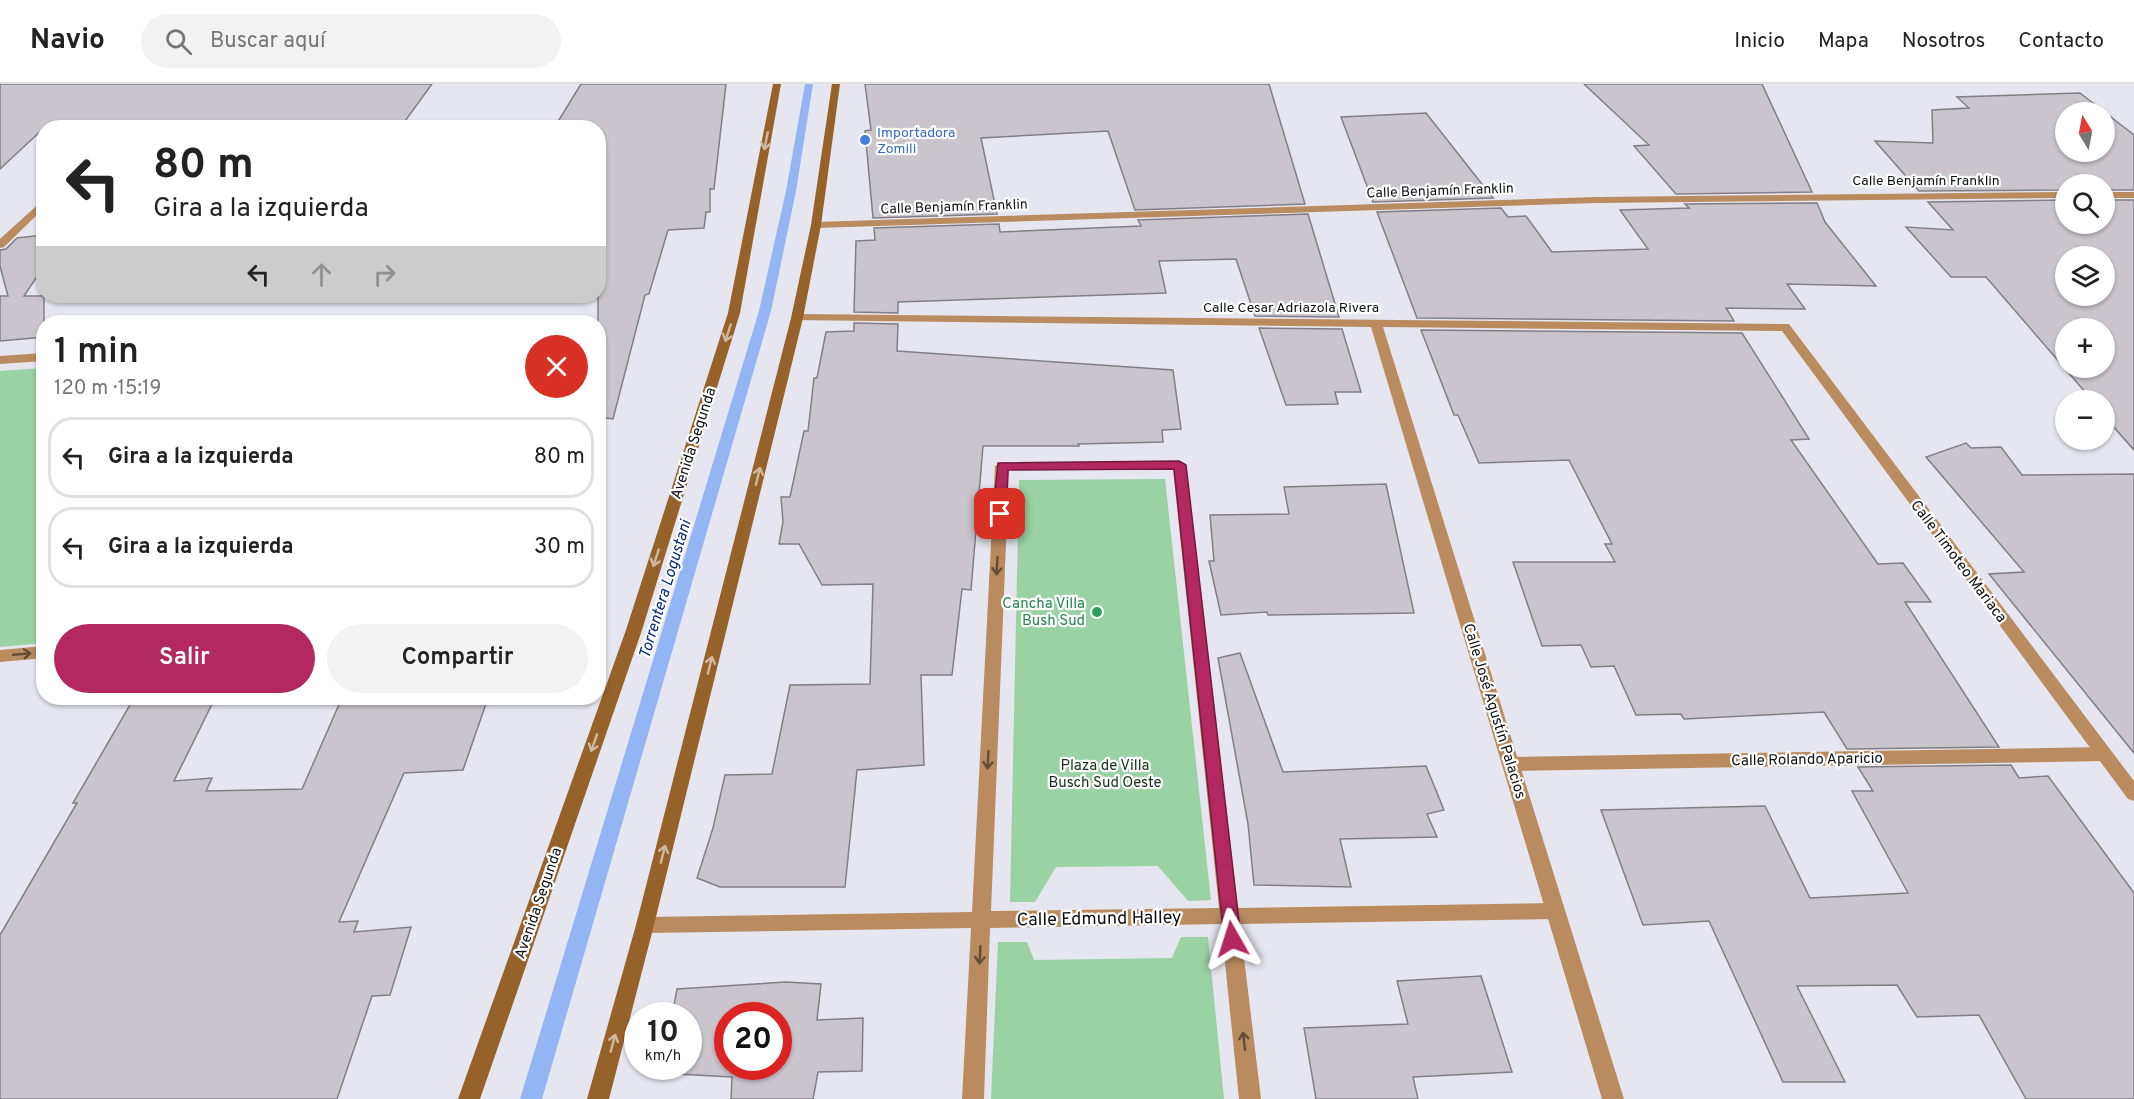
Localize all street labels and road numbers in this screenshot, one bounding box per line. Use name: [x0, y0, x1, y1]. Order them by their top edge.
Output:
street label: Calle Benjamín Franklin: [1852, 173, 2000, 190]
street label: Calle Benjamín Franklin: [1366, 180, 1514, 203]
street label: Calle Benjamín Franklin: [880, 196, 1028, 219]
street label: Calle Cesar Adriazola Rivera: [1203, 300, 1379, 317]
street label: Avenida Segunda: [667, 385, 721, 502]
street label: Calle Timoteo Mariaca: [1906, 497, 2010, 627]
street label: Calle José Agustín Palacios: [1458, 622, 1529, 801]
street label: Calle Rolando Aparicio: [1731, 750, 1883, 771]
street label: Avenida Segunda: [511, 845, 567, 962]
street label: Calle Edmund Halley: [1016, 907, 1182, 932]

